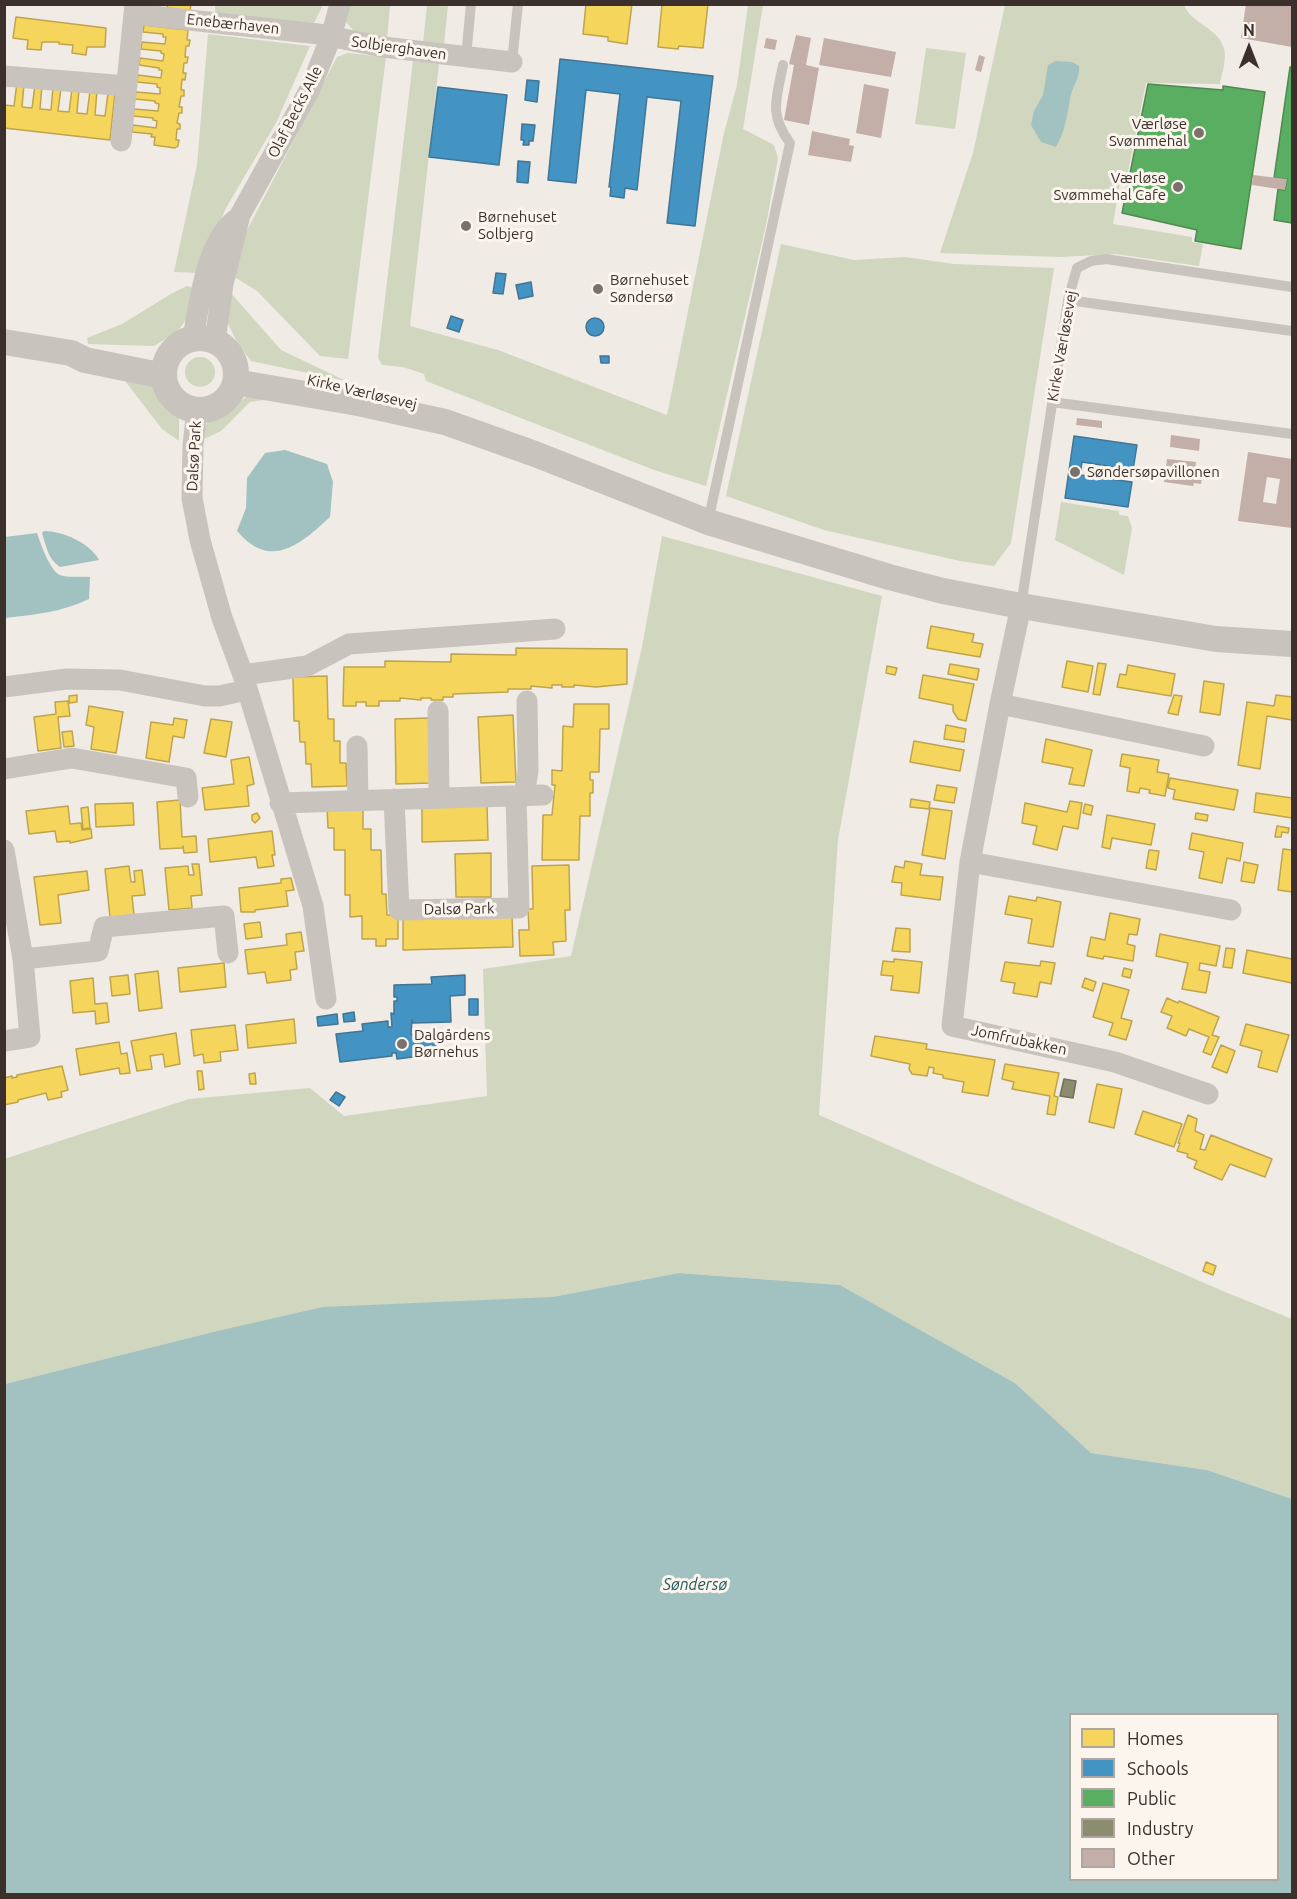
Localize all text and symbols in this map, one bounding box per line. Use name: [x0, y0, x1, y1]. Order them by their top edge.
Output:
street label: Enebærhaven: [186, 10, 280, 38]
north arrow: [1219, 18, 1279, 78]
text: N: [1243, 21, 1255, 39]
street label: Solbjerghaven: [350, 32, 448, 64]
street label: Olaf Becks Alle: [264, 63, 326, 161]
place label: Værløse Svømmehal: [1109, 115, 1187, 150]
marker: Værløse Svømmehal: [1192, 126, 1206, 140]
place label: Værløse Svømmehal Cafe: [1054, 169, 1166, 204]
marker: Værløse Svømmehal Cafe: [1171, 180, 1185, 194]
place label: Børnehuset Solbjerg: [478, 208, 557, 243]
marker: Børnehuset Solbjerg: [459, 219, 473, 233]
place label: Børnehuset Søndersø: [610, 271, 689, 306]
marker: Børnehuset Søndersø: [591, 282, 605, 296]
street label: Kirke Værløsevej: [1043, 289, 1081, 403]
street label: Kirke Værløsevej: [305, 371, 419, 413]
street label: Dalsø Park: [183, 420, 205, 492]
place label: Søndersøpavillonen: [1087, 463, 1220, 481]
marker: Søndersøpavillonen: [1068, 465, 1082, 479]
street label: Dalsø Park: [423, 899, 495, 919]
street label: Jomfrubakken: [970, 1021, 1068, 1059]
place label: Dalgårdens Børnehus: [414, 1026, 490, 1061]
marker: Dalgårdens Børnehus: [395, 1037, 409, 1051]
water label: Søndersø: [663, 1575, 727, 1595]
legend: [1069, 1713, 1279, 1881]
text: Homes: [1127, 1728, 1183, 1748]
text: Schools: [1127, 1758, 1189, 1778]
text: Public: [1127, 1788, 1176, 1808]
text: Industry: [1127, 1818, 1193, 1838]
text: Other: [1127, 1848, 1175, 1868]

